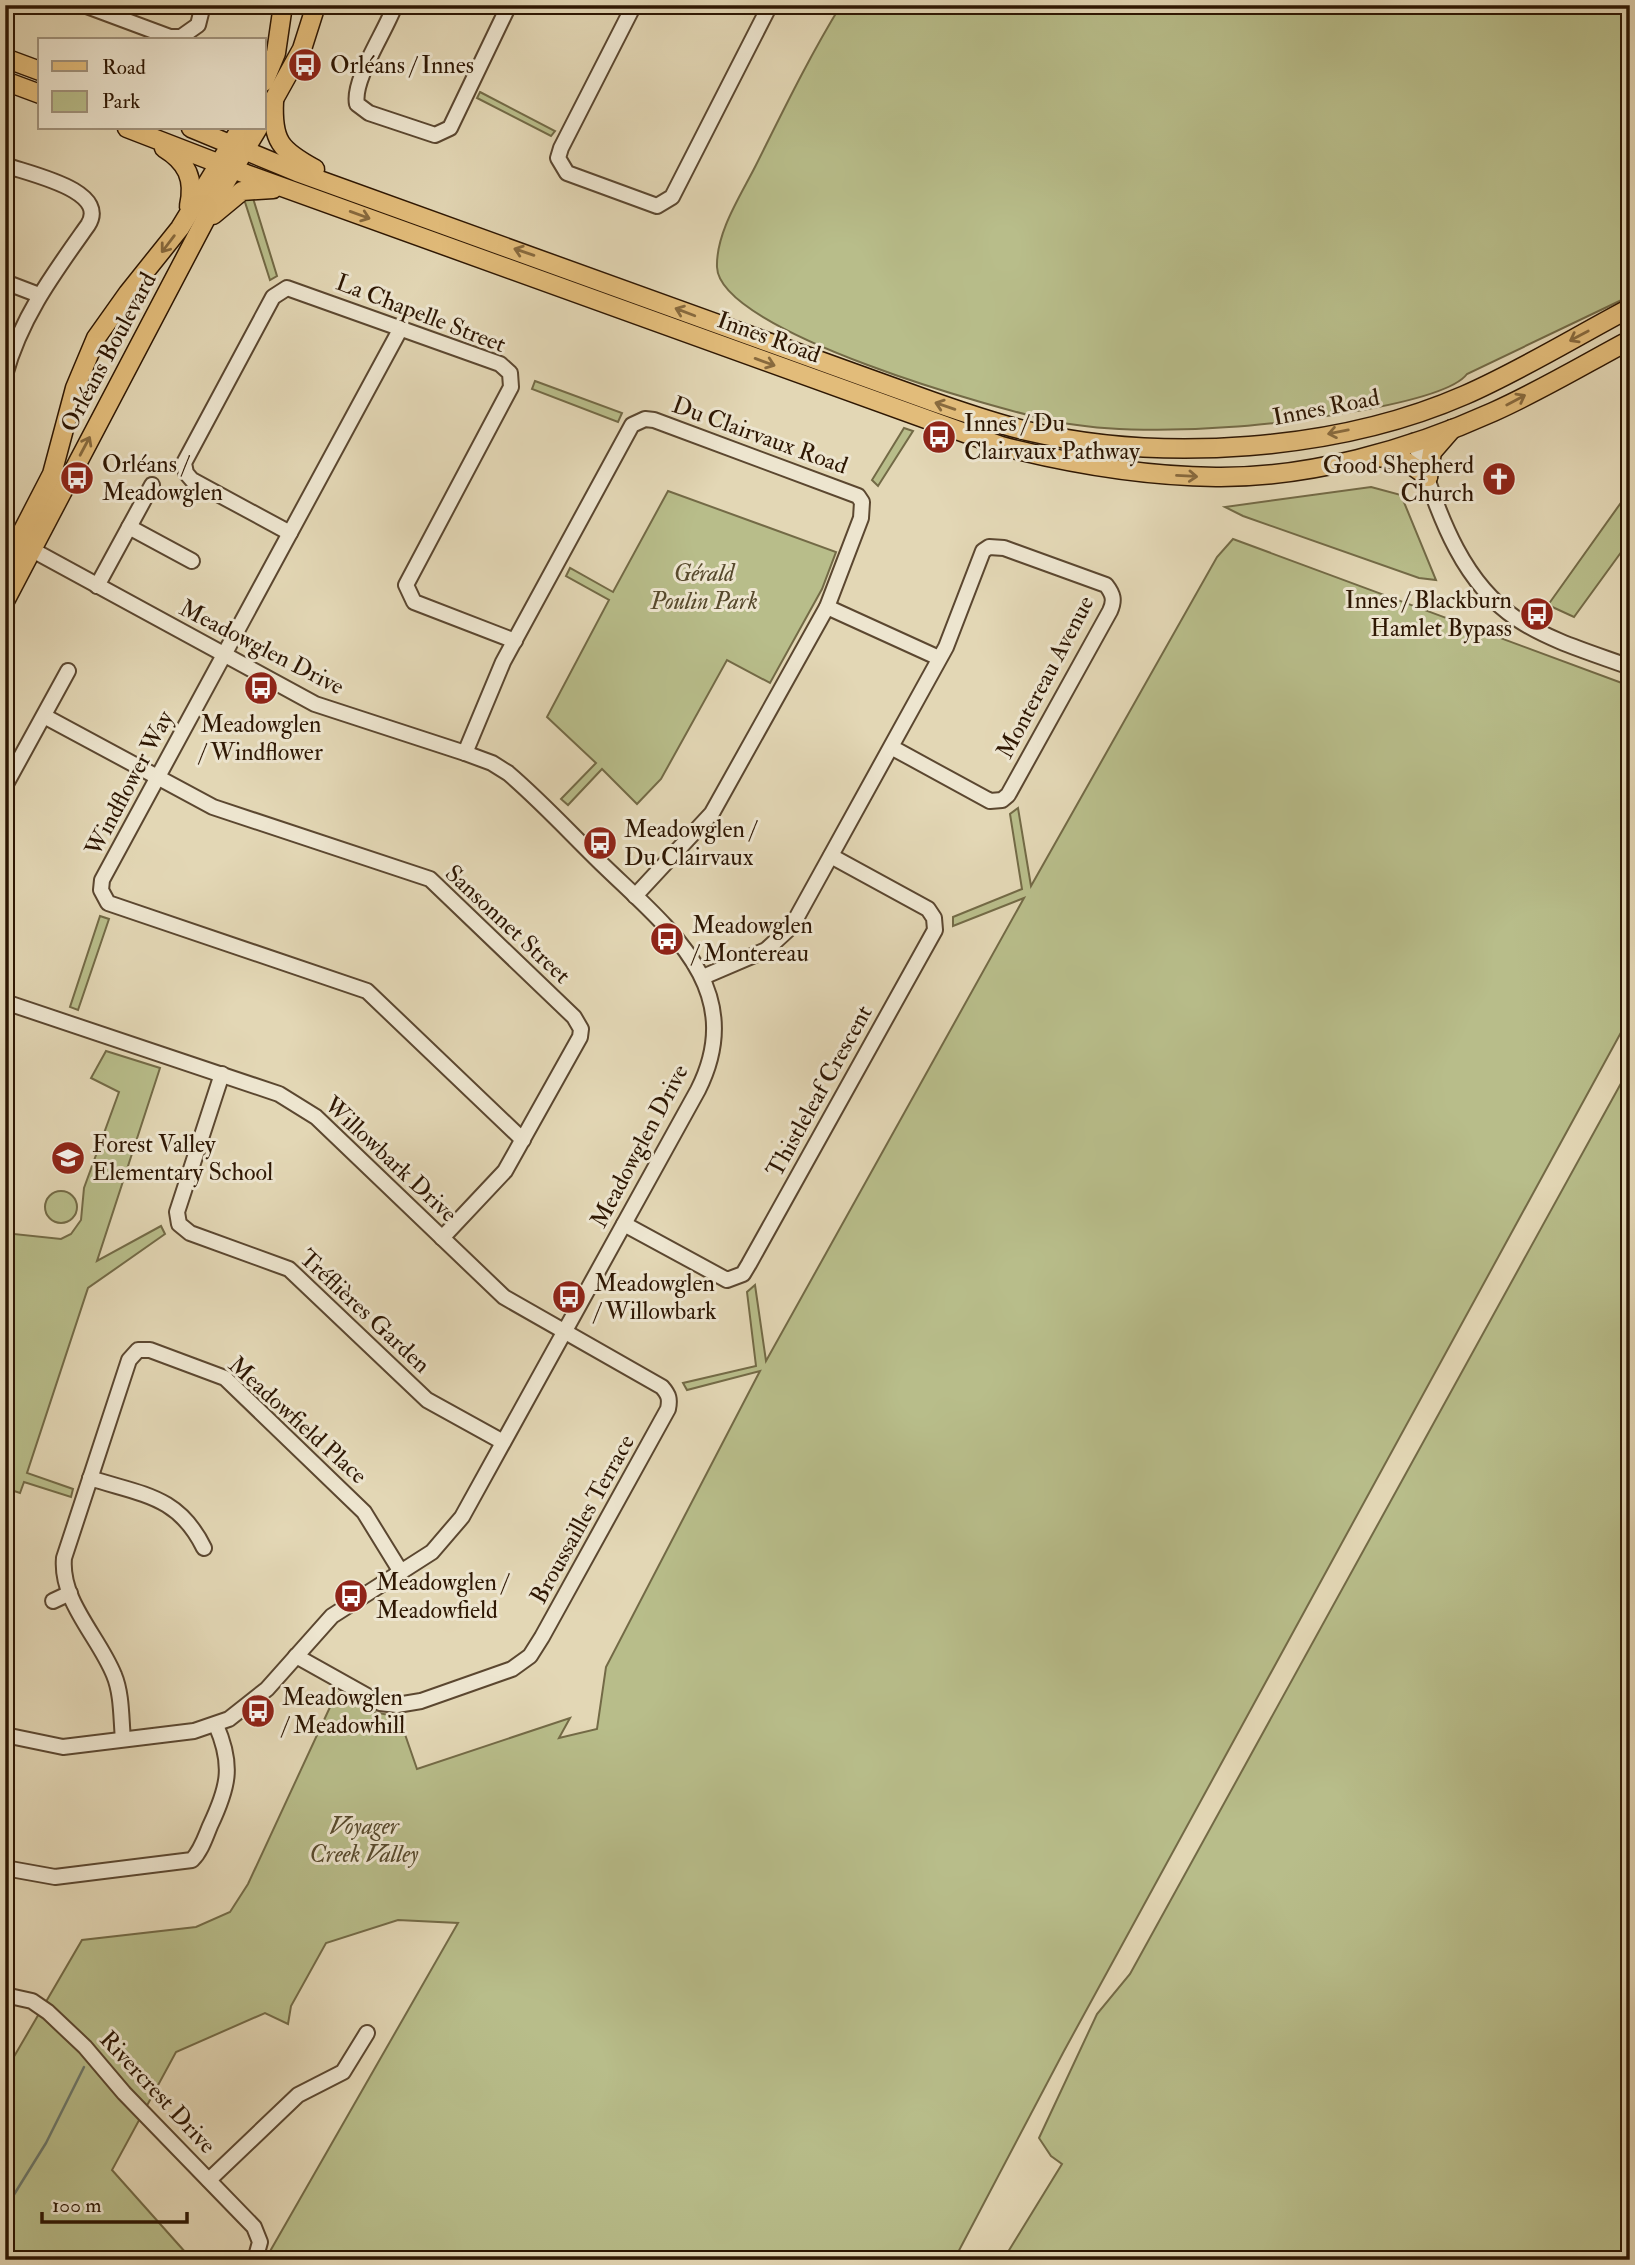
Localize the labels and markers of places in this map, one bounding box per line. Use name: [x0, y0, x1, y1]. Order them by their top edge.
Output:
bus stop icon: Orléans / Innes: [286, 46, 324, 84]
place label: Orléans / Innes: [330, 50, 474, 81]
place label: Innes / Du Clairvaux Pathway: [964, 408, 1140, 467]
bus stop icon: Innes / Du Clairvaux Pathway: [920, 418, 958, 456]
place label: Orléans / Meadowglen: [102, 449, 223, 508]
place label: Good Shepherd Church: [1323, 450, 1474, 509]
bus stop icon: Orléans / Meadowglen: [58, 459, 96, 497]
church icon: Good Shepherd Church: [1480, 460, 1518, 498]
place label: Innes / Blackburn Hamlet Bypass: [1345, 585, 1512, 644]
bus stop icon: Innes / Blackburn Hamlet Bypass: [1518, 595, 1556, 633]
bus stop icon: Meadowglen / Windflower: [242, 669, 280, 707]
place label: Meadowglen / Windflower: [197, 709, 323, 768]
place label: Meadowglen / Du Clairvaux: [624, 814, 759, 873]
bus stop icon: Meadowglen / Du Clairvaux: [581, 824, 619, 862]
place label: Meadowglen / Montereau: [690, 910, 813, 969]
bus stop icon: Meadowglen / Montereau: [648, 920, 686, 958]
place label: Forest Valley Elementary School: [92, 1129, 273, 1188]
school or university icon: Forest Valley Elementary School: [49, 1139, 87, 1177]
place label: Meadowglen / Willowbark: [592, 1268, 717, 1327]
bus stop icon: Meadowglen / Willowbark: [550, 1278, 588, 1316]
place label: Meadowglen / Meadowfield: [376, 1567, 511, 1626]
bus stop icon: Meadowglen / Meadowfield: [332, 1577, 370, 1615]
place label: Meadowglen / Meadowhill: [280, 1682, 405, 1741]
bus stop icon: Meadowglen / Meadowhill: [239, 1692, 277, 1730]

